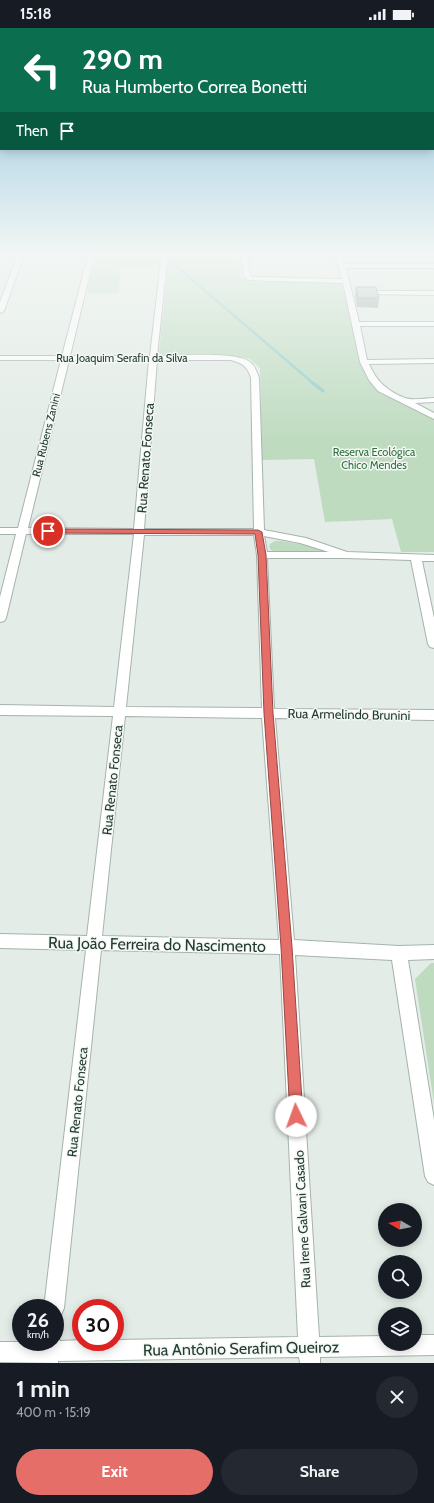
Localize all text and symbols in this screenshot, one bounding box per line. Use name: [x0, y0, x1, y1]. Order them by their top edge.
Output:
text: 15:18: [20, 5, 52, 23]
text: 290 m: [82, 42, 163, 76]
icon: left: [16, 44, 68, 96]
text: Rua Humberto Correa Bonetti: [82, 76, 307, 98]
icon: arrive: [56, 120, 78, 142]
text: Then: [16, 122, 48, 140]
street label: Rua Joaquim Serafin da Silva: [56, 351, 188, 365]
street label: Rua Rubens Zanini: [29, 392, 63, 478]
street label: Rua Renato Fonseca: [133, 402, 157, 514]
park label: Reserva Ecológica Chico Mendes: [333, 445, 416, 472]
pin: [31, 514, 65, 548]
icon: arrive: [37, 520, 59, 542]
street label: Rua Armelindo Brunini: [287, 705, 411, 723]
street label: Rua Renato Fonseca: [98, 723, 126, 836]
street label: Rua João Ferreira do Nascimento: [48, 933, 266, 956]
street label: Rua Renato Fonseca: [63, 1045, 91, 1158]
position arrow: [275, 1095, 317, 1137]
street label: Rua Irene Galvani Casado: [290, 1150, 314, 1288]
north arrow: [378, 1203, 422, 1247]
map controls: [378, 1203, 422, 1351]
button: search: [378, 1255, 422, 1299]
speed limit sign: 30: [72, 1299, 124, 1351]
button: layers: [378, 1307, 422, 1351]
text: 26: [27, 1308, 49, 1332]
text: km/h: [27, 1328, 49, 1341]
street label: Rua Antônio Serafim Queiroz: [143, 1337, 340, 1360]
text: 1 min: [16, 1374, 70, 1403]
button: close: [376, 1376, 418, 1418]
text: 400 m · 15:19: [16, 1404, 91, 1420]
button: Exit: [16, 1449, 213, 1495]
button: Share: [221, 1449, 418, 1495]

